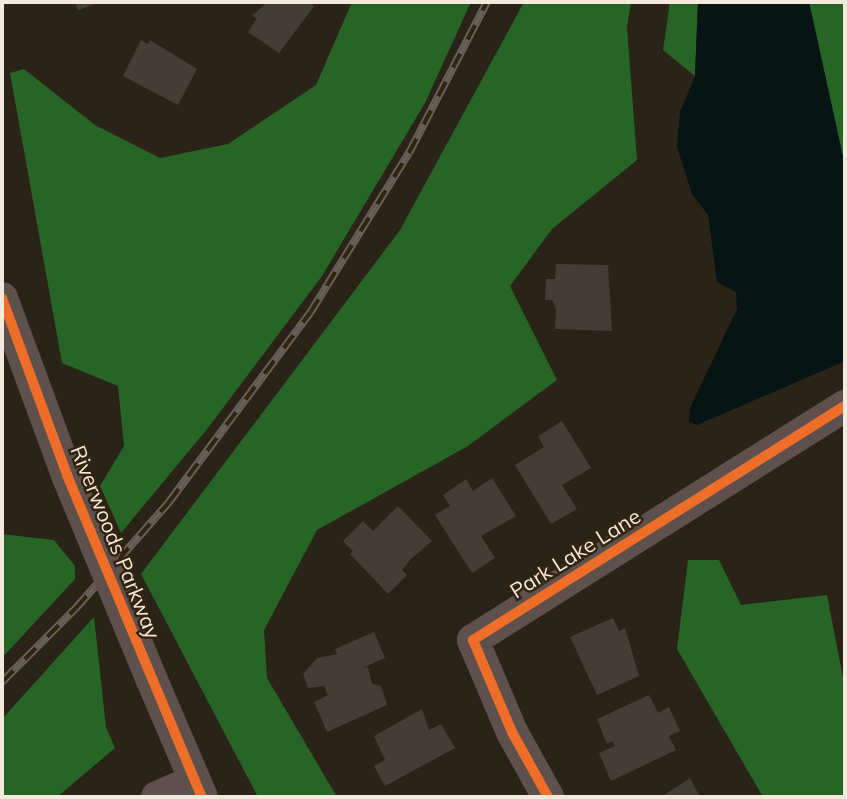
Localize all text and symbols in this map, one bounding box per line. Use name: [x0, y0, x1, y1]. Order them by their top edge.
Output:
street label: Riverwoods Parkway: [66, 442, 166, 642]
street label: Park Lake Lane: [505, 503, 645, 603]

